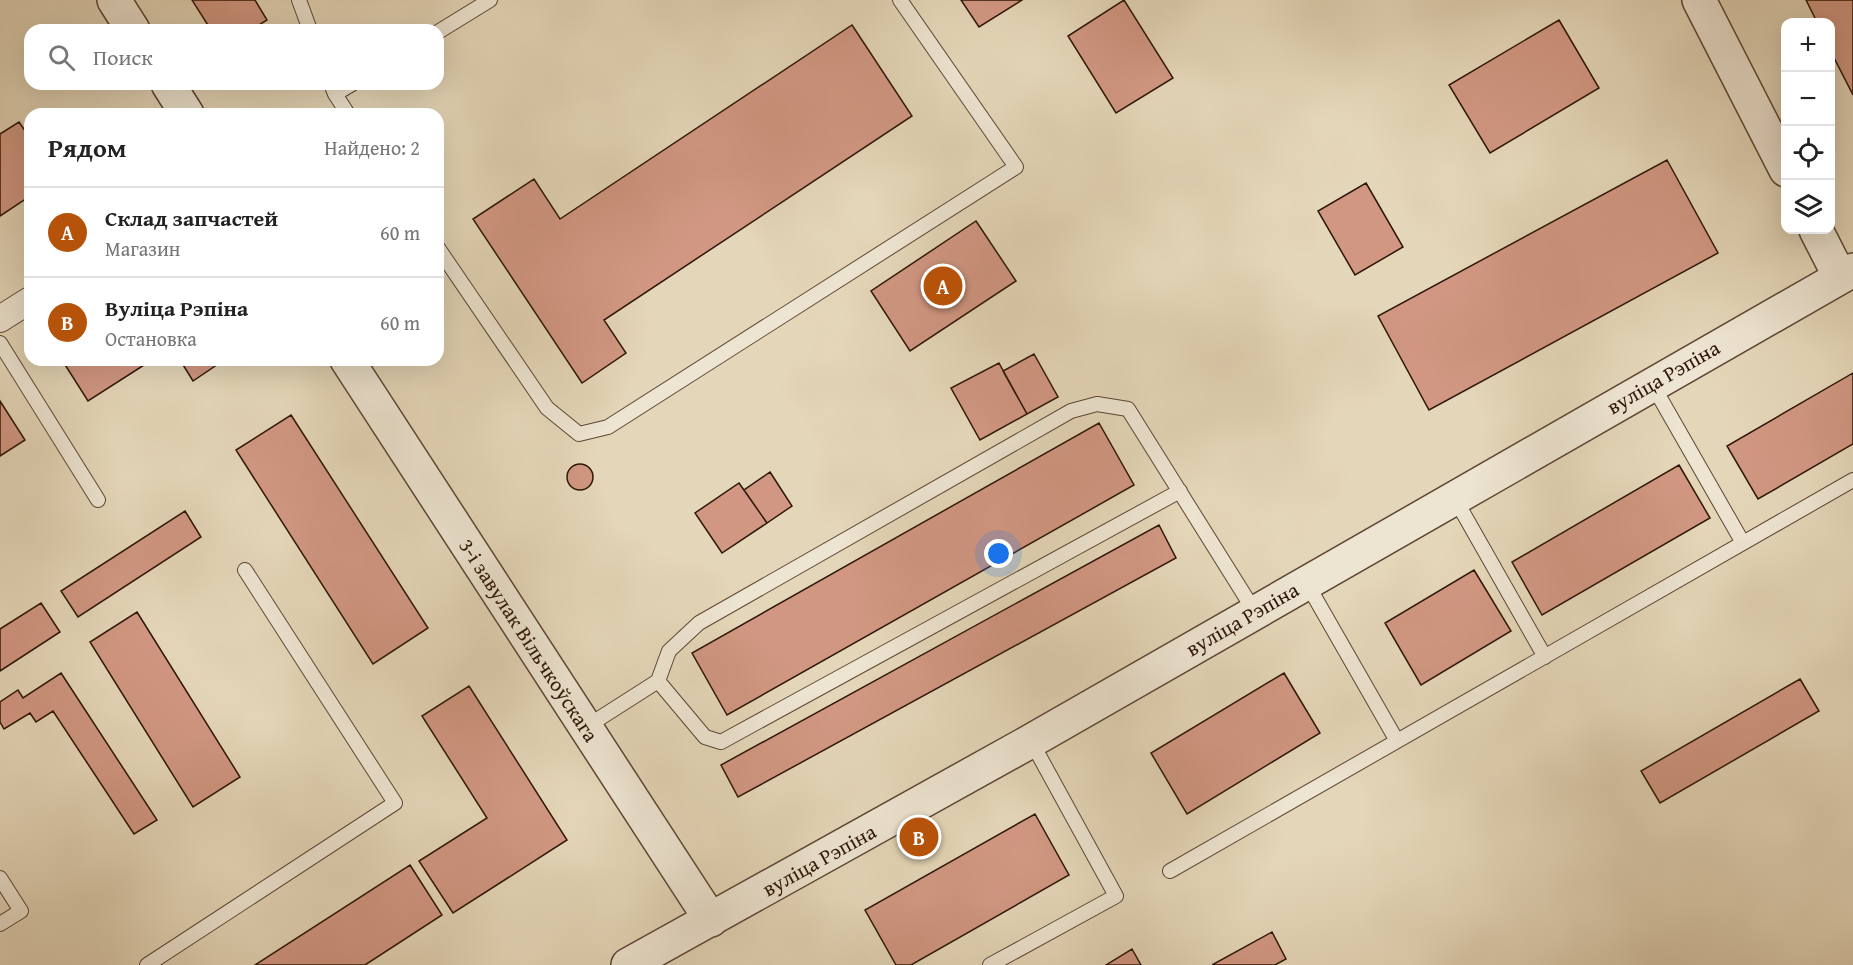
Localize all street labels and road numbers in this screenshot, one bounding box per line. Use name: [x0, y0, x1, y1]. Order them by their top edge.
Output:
street label: вуліца Рэпіна: [1601, 332, 1725, 422]
street label: 3-і завулак Вільчкоўскага: [451, 532, 607, 748]
street label: вуліца Рэпіна: [1180, 574, 1304, 664]
street label: вуліца Рэпіна: [756, 816, 882, 904]

